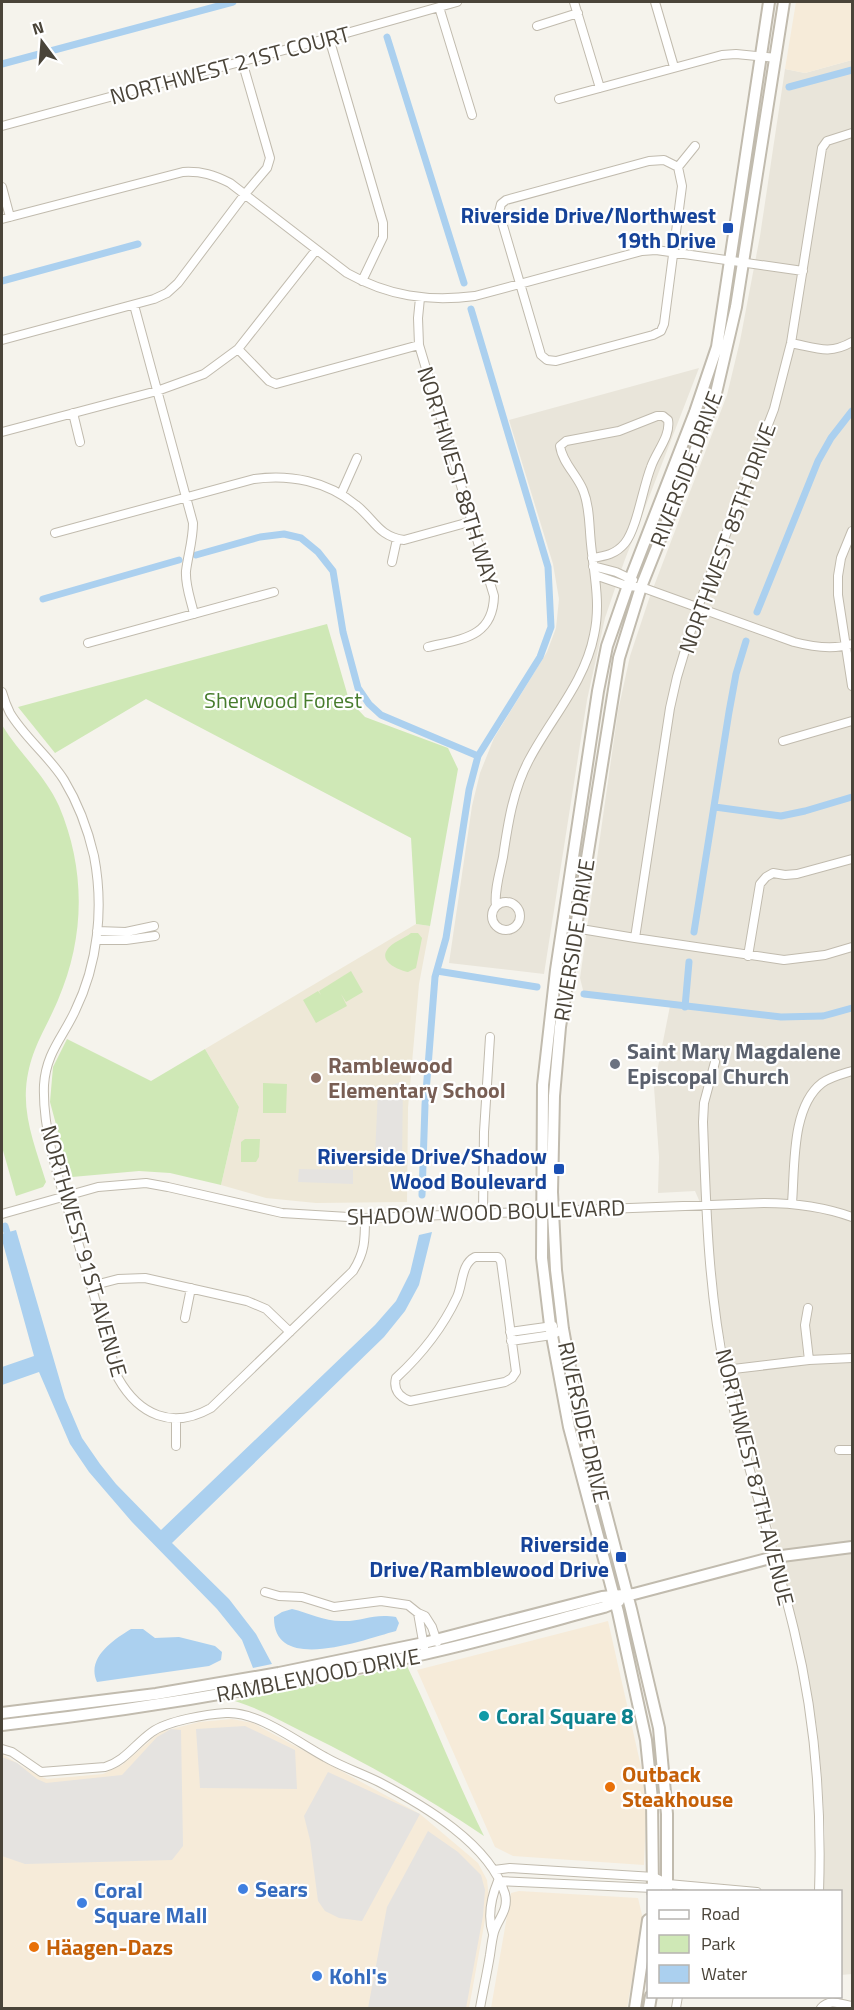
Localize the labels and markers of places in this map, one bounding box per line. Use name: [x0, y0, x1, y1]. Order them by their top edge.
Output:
place label: Riverside Drive/Northwest 19th Drive: [460, 198, 716, 257]
marker: Riverside Drive/Northwest 19th Drive: [721, 221, 735, 235]
place label: Saint Mary Magdalene Episcopal Church: [627, 1034, 841, 1093]
place label: Ramblewood Elementary School: [328, 1048, 506, 1107]
marker: Saint Mary Magdalene Episcopal Church: [608, 1057, 622, 1071]
marker: Ramblewood Elementary School: [309, 1071, 323, 1085]
place label: Riverside Drive/Shadow Wood Boulevard: [317, 1139, 547, 1198]
marker: Riverside Drive/Shadow Wood Boulevard: [552, 1162, 566, 1176]
place label: Riverside Drive/Ramblewood Drive: [369, 1527, 609, 1586]
marker: Riverside Drive/Ramblewood Drive: [614, 1550, 628, 1564]
place label: Coral Square 8: [496, 1699, 634, 1733]
marker: Coral Square 8: [477, 1709, 491, 1723]
place label: Outback Steakhouse: [622, 1757, 733, 1816]
marker: Outback Steakhouse: [603, 1780, 617, 1794]
place label: Sears: [255, 1872, 308, 1906]
place label: Coral Square Mall: [94, 1873, 208, 1932]
marker: Sears: [236, 1882, 250, 1896]
marker: Coral Square Mall: [75, 1896, 89, 1910]
place label: Häagen-Dazs: [46, 1930, 173, 1964]
marker: Häagen-Dazs: [27, 1940, 41, 1954]
place label: Kohl's: [329, 1959, 387, 1993]
marker: Kohl's: [310, 1969, 324, 1983]

